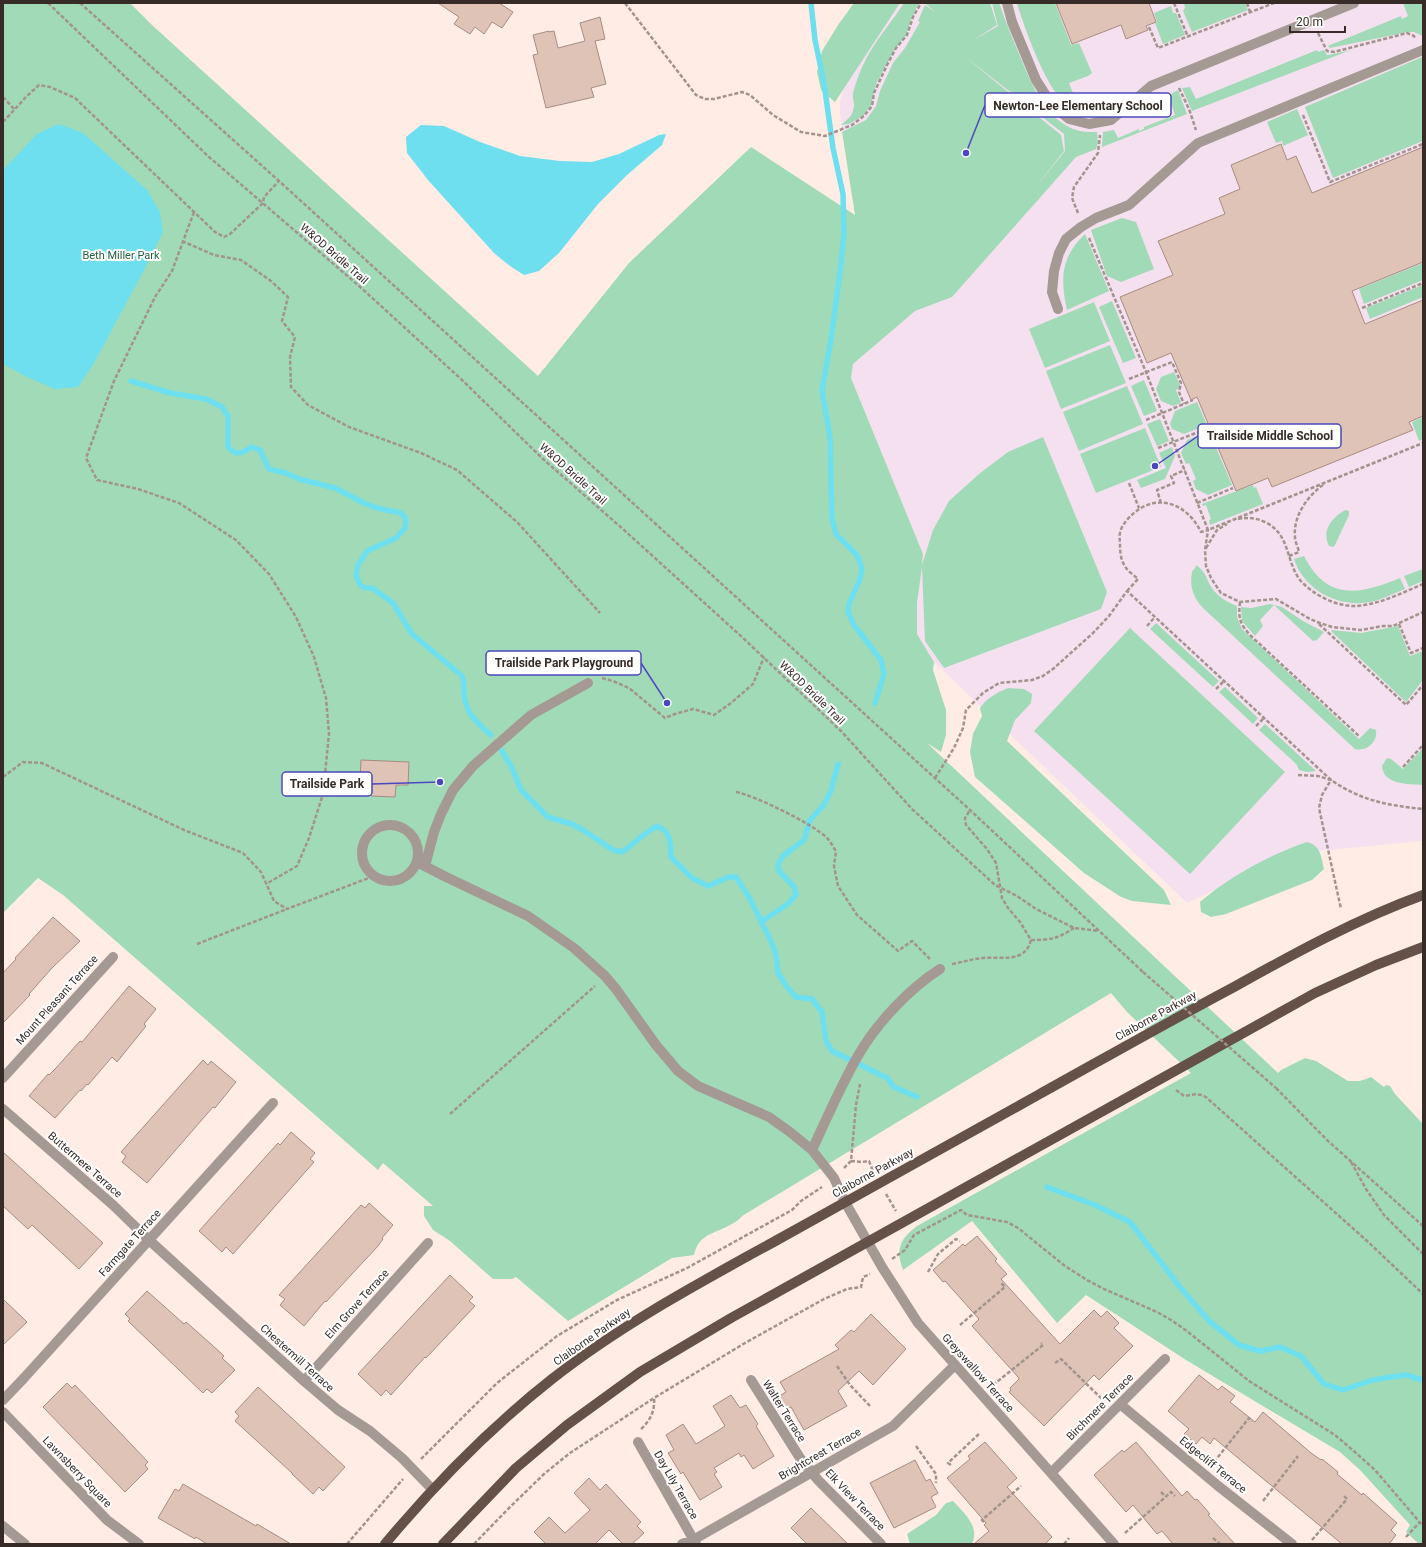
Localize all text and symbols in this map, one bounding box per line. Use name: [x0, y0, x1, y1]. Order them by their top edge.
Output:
scale bar: [1290, 8, 1345, 34]
text: 20 m: [1296, 15, 1323, 29]
callout: Newton-Lee Elementary School: [985, 93, 1171, 117]
text: Newton-Lee Elementary School: [993, 99, 1163, 113]
street label: W&OD Bridle Trail: [297, 221, 371, 287]
park label: Beth Miller Park: [82, 249, 160, 262]
callout: Trailside Middle School: [1198, 424, 1341, 448]
text: Trailside Middle School: [1207, 429, 1333, 443]
street label: W&OD Bridle Trail: [537, 441, 609, 507]
callout: Trailside Park Playground: [486, 651, 641, 675]
text: Trailside Park Playground: [495, 656, 634, 670]
street label: W&OD Bridle Trail: [777, 659, 847, 727]
callout: Trailside Park: [282, 772, 372, 796]
text: Trailside Park: [290, 777, 365, 791]
street label: Mount Pleasant Terrace: [13, 952, 101, 1048]
street label: Claiborne Parkway: [1113, 988, 1200, 1044]
street label: Buttermere Terrace: [45, 1129, 125, 1201]
street label: Claiborne Parkway: [830, 1145, 917, 1201]
street label: Farmgate Terrace: [96, 1207, 164, 1279]
street label: Elm Grove Terrace: [322, 1267, 392, 1341]
street label: Claiborne Parkway: [551, 1305, 634, 1368]
street label: Chestermill Terrace: [257, 1321, 337, 1395]
street label: Greyswallow Terrace: [939, 1331, 1017, 1415]
street label: Birchmere Terrace: [1064, 1371, 1136, 1443]
street label: Walter Terrace: [760, 1378, 808, 1445]
street label: Brightcrest Terrace: [777, 1425, 864, 1483]
street label: Lawnsberry Square: [40, 1434, 114, 1510]
street label: Edgecliff Terrace: [1177, 1434, 1249, 1496]
street label: Day Lily Terrace: [651, 1449, 701, 1522]
street label: Elk View Terrace: [822, 1467, 888, 1533]

